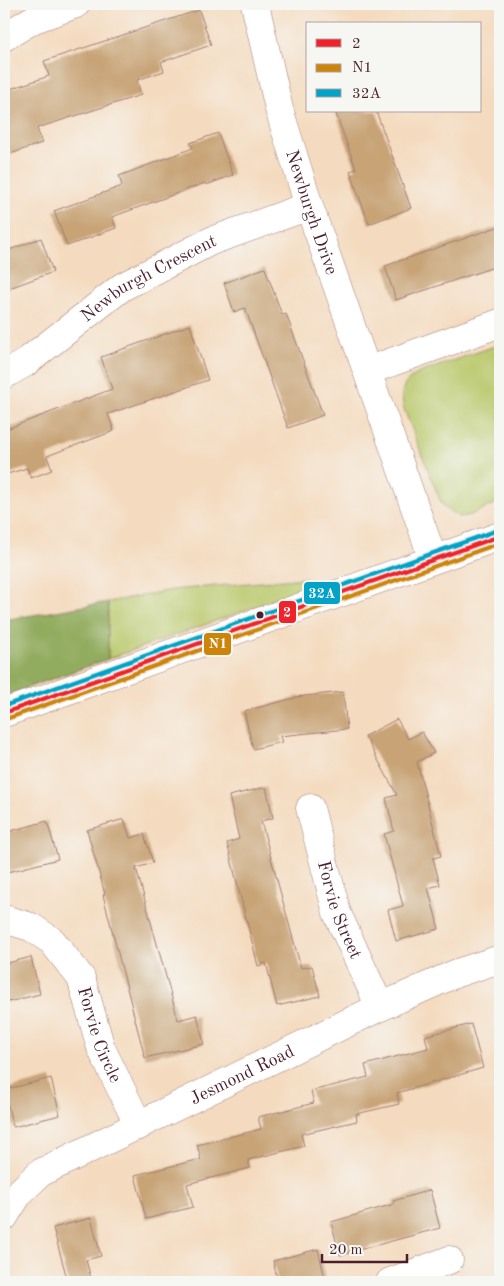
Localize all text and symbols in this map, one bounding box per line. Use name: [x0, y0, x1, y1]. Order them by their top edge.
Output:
legend: [306, 22, 482, 112]
text: 2: [352, 37, 361, 52]
text: N1: [352, 61, 372, 76]
text: 32A: [352, 87, 381, 102]
street label: Newburgh Drive: [282, 148, 340, 277]
street label: Newburgh Crescent: [78, 232, 219, 326]
line badge: 32A: [303, 581, 341, 605]
text: 32A: [309, 587, 336, 601]
line badge: 2: [278, 600, 297, 624]
text: 2: [283, 606, 291, 620]
unlabelled marker: [255, 610, 265, 620]
line badge: N1: [203, 632, 232, 656]
text: N1: [209, 637, 227, 651]
street label: Forvie Street: [314, 859, 365, 962]
street label: Forvie Circle: [74, 985, 124, 1086]
street label: Jesmond Road: [187, 1042, 297, 1108]
scale bar: [322, 1231, 406, 1263]
text: 20 m: [329, 1243, 363, 1258]

